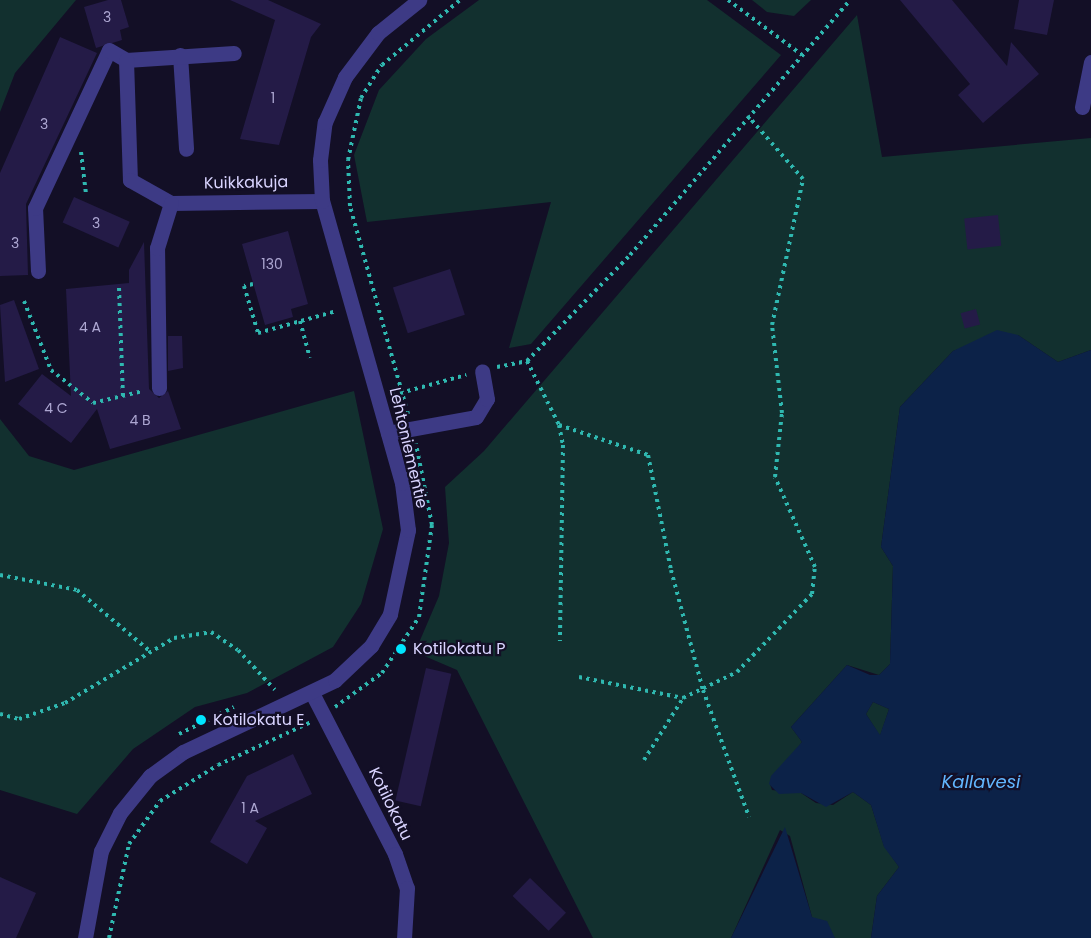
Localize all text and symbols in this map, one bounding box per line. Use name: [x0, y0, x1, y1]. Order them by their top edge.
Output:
house number: 3: [103, 9, 111, 25]
house number: 1: [271, 90, 275, 106]
house number: 3: [40, 116, 48, 132]
street label: Kuikkakuja: [204, 173, 288, 193]
house number: 3: [92, 215, 100, 231]
house number: 3: [11, 235, 19, 251]
house number: 130: [261, 256, 283, 272]
house number: 4 A: [79, 319, 101, 335]
street label: Lehtoniementie: [385, 386, 431, 510]
house number: 4 C: [44, 400, 68, 416]
house number: 4 B: [129, 412, 151, 428]
place label: Kotilokatu P: [413, 639, 505, 659]
marker: Kotilokatu P: [394, 642, 408, 656]
place label: Kotilokatu E: [213, 710, 304, 730]
marker: Kotilokatu E: [194, 713, 208, 727]
street label: Kotilokatu: [364, 764, 416, 844]
water label: Kallavesi: [941, 771, 1021, 793]
house number: 1 A: [241, 800, 259, 816]

